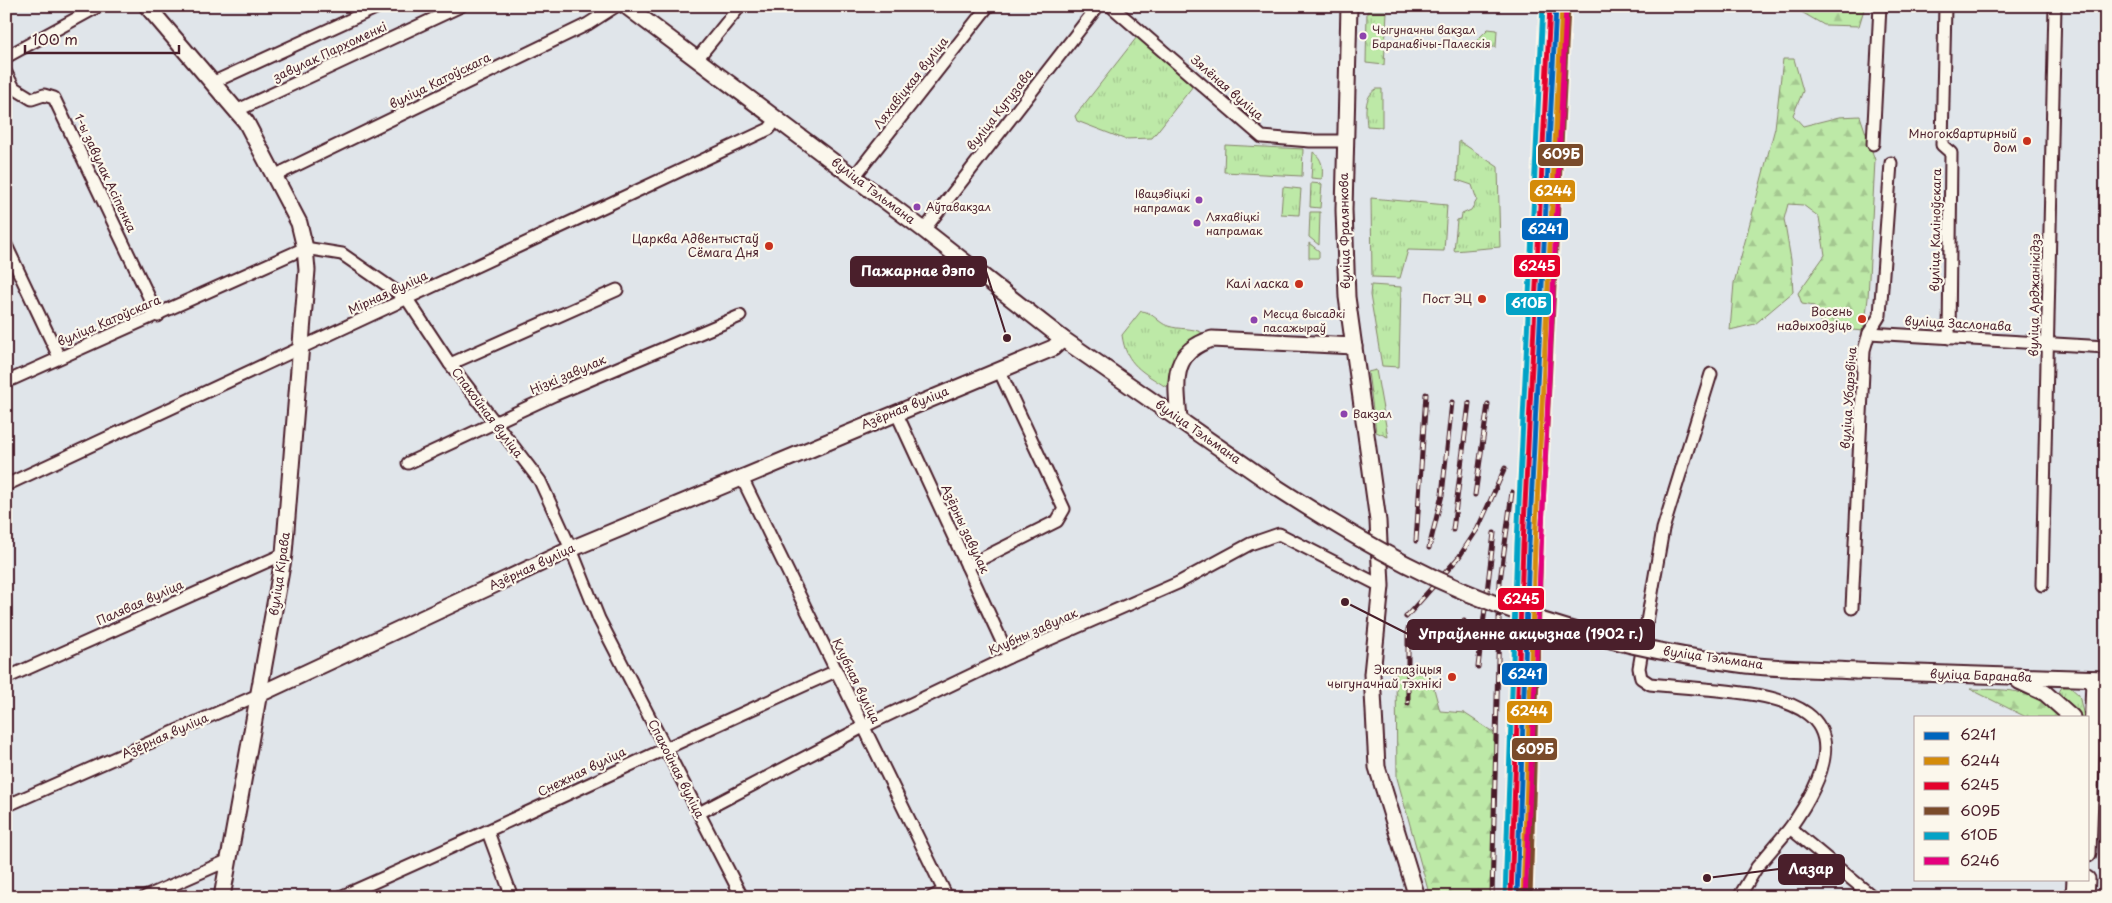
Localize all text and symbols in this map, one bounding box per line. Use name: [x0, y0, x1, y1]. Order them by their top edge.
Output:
street label: завулак Пархоменкі: [269, 17, 389, 86]
place label: Чыгуначны вакзал Баранавічы-Палескія: [1372, 21, 1491, 52]
scale bar: [25, 22, 179, 54]
text: 100 m: [32, 27, 78, 50]
marker: Чыгуначны вакзал Баранавічы-Палескія: [1358, 31, 1368, 41]
street label: Ляхавіцкая вуліца: [869, 32, 952, 132]
street label: вуліца Катоўскага: [386, 48, 494, 112]
street label: Зялёная вуліца: [1187, 51, 1268, 124]
street label: вуліца Кутузава: [962, 64, 1037, 154]
street label: 1-ы завулак Асіпенка: [70, 110, 142, 235]
place label: Многоквартирный дом: [1909, 124, 2017, 156]
marker: Многоквартирный дом: [2021, 135, 2033, 147]
line badge: 609Б: [1537, 143, 1584, 167]
text: 609Б: [1542, 143, 1580, 164]
street label: вуліца Тэльмана: [828, 153, 920, 228]
street label: вуліца Каліноўскага: [1925, 168, 1945, 292]
street label: вуліца Фралянкова: [1334, 172, 1354, 289]
line badge: 6244: [1529, 179, 1576, 203]
text: 6244: [1534, 180, 1572, 201]
place label: Івацэвіцкі напрамак: [1134, 185, 1190, 216]
marker: Івацэвіцкі напрамак: [1194, 195, 1204, 205]
place label: Аўтавакзал: [926, 198, 991, 215]
marker: Аўтавакзал: [912, 202, 922, 212]
place label: Ляхавіцкі напрамак: [1206, 208, 1263, 239]
line badge: 6241: [1521, 217, 1569, 241]
marker: Ляхавіцкі напрамак: [1192, 218, 1202, 228]
text: 6241: [1528, 218, 1562, 239]
place label: Царква Адвентыстаў Сёмага Дня: [632, 229, 759, 261]
street label: вуліца Арджанікідзэ: [2024, 233, 2044, 357]
marker: Царква Адвентыстаў Сёмага Дня: [763, 240, 775, 252]
line badge: 6245: [1513, 254, 1561, 278]
text: 6245: [1518, 255, 1556, 276]
callout: Пажарнае дэпо: [851, 257, 986, 286]
text: Пажарнае дэпо: [861, 260, 975, 281]
street label: Мірная вуліца: [345, 265, 431, 318]
place label: Калі ласка: [1226, 274, 1290, 292]
marker: Калі ласка: [1293, 278, 1305, 290]
place label: Пост ЭЦ: [1422, 289, 1473, 307]
street label: вуліца Катоўскага: [54, 290, 164, 350]
line badge: 610Б: [1505, 292, 1552, 316]
text: 610Б: [1511, 292, 1547, 313]
marker: Пост ЭЦ: [1476, 293, 1488, 305]
place label: Восень надыходзіць: [1777, 302, 1852, 334]
place label: Месца высадкі пасажыраў: [1263, 305, 1345, 336]
street label: вуліца Заслонава: [1904, 311, 2013, 335]
marker: Восень надыходзіць: [1856, 313, 1868, 325]
marker: Месца высадкі пасажыраў: [1249, 315, 1259, 325]
street label: вуліца Убарэвіча: [1835, 346, 1861, 450]
street label: Нізкі завулак: [527, 350, 609, 398]
street label: Спакойная вуліца: [448, 363, 528, 462]
street label: Азёрная вуліца: [858, 381, 952, 433]
street label: вуліца Тэльмана: [1152, 395, 1245, 468]
place label: Вакзал: [1353, 405, 1392, 422]
marker: Вакзал: [1339, 409, 1349, 419]
street label: Азёрны завулак: [937, 481, 995, 577]
street label: вуліца Кірава: [264, 530, 294, 617]
street label: Азёрная вуліца: [486, 538, 578, 594]
street label: Палявая вуліца: [93, 575, 186, 629]
line badge: 6245: [1497, 587, 1545, 611]
text: 6245: [1502, 588, 1540, 609]
street label: Клубны завулак: [985, 603, 1081, 659]
callout: Упраўленне акцызнае (1902 г.): [1408, 620, 1654, 649]
text: Упраўленне акцызнае (1902 г.): [1419, 623, 1643, 644]
street label: Клубная вуліца: [828, 635, 886, 727]
street label: вуліца Тэльмана: [1662, 641, 1765, 673]
place label: Экспазіцыя чыгуначнай тэхнікі: [1327, 660, 1442, 692]
line badge: 6241: [1501, 662, 1548, 686]
text: 6241: [1508, 663, 1542, 684]
street label: вуліца Баранава: [1930, 664, 2033, 686]
marker: Экспазіцыя чыгуначнай тэхнікі: [1446, 671, 1458, 683]
line badge: 6244: [1506, 700, 1553, 724]
text: 6244: [1510, 700, 1548, 721]
street label: Азёрная вуліца: [118, 708, 211, 762]
street label: Спакойная вуліца: [644, 716, 710, 822]
legend: [1914, 716, 2090, 880]
text: 6241: [1960, 722, 1996, 745]
line badge: 609Б: [1511, 737, 1558, 761]
text: 609Б: [1516, 738, 1554, 759]
street label: Снежная вуліца: [534, 742, 629, 800]
text: 6244: [1960, 748, 2000, 771]
text: 6245: [1960, 772, 1999, 795]
text: 609Б: [1960, 798, 2000, 821]
text: 610Б: [1960, 822, 1998, 845]
text: 6246: [1960, 848, 2000, 871]
callout: Лазар: [1779, 855, 1844, 884]
text: Лазар: [1788, 858, 1834, 879]

